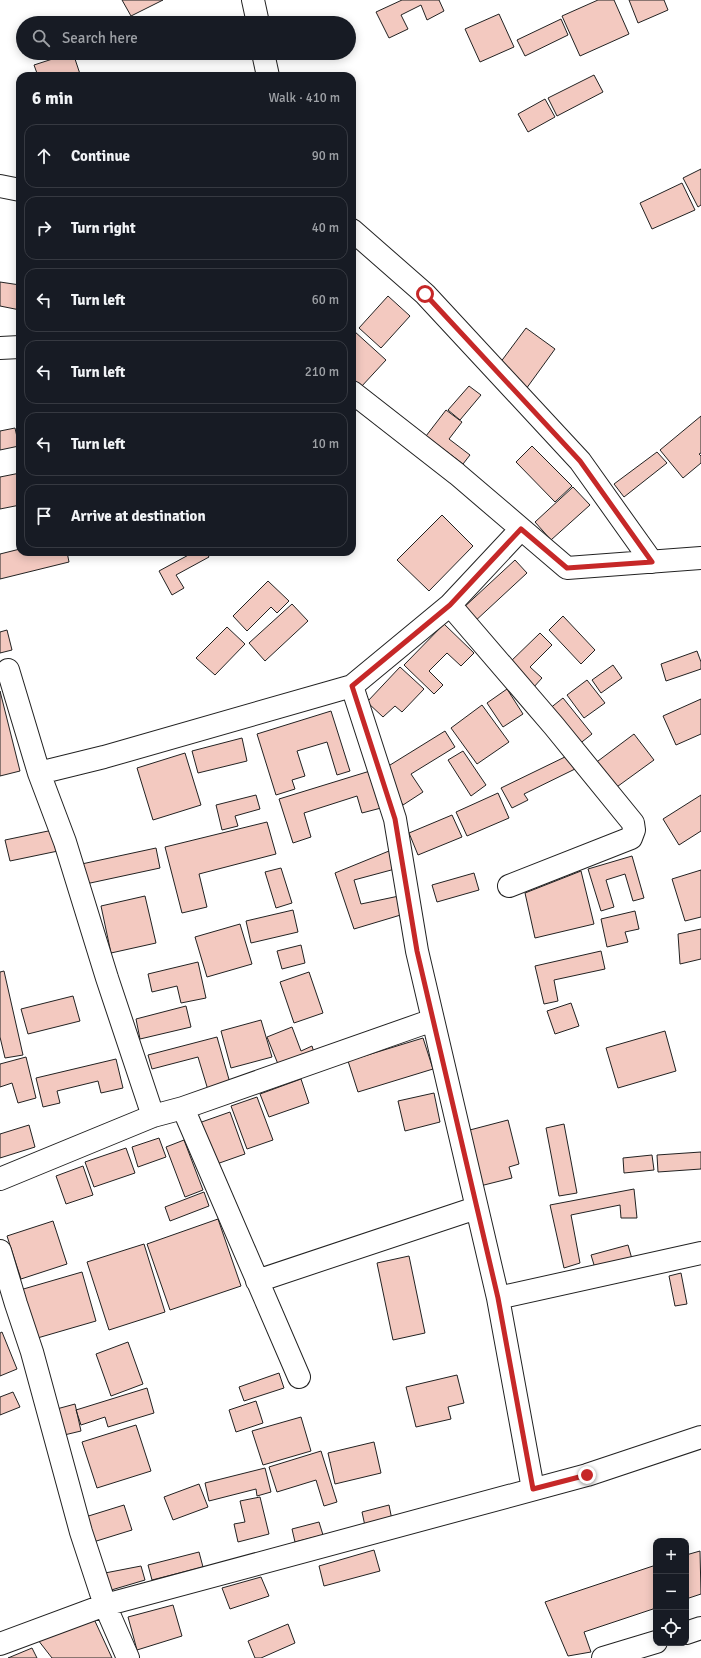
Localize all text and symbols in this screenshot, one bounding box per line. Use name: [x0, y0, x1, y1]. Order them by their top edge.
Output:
search box: [16, 16, 356, 60]
icon: search: [30, 27, 52, 49]
text: Search here: [62, 29, 138, 47]
text: 6 min: [32, 88, 73, 109]
text: Walk · 410 m: [269, 90, 340, 106]
icon: ahead: [33, 145, 55, 167]
text: Continue: [71, 147, 130, 165]
text: 90 m: [312, 148, 339, 164]
icon: right: [33, 217, 55, 239]
text: Turn right: [71, 219, 136, 237]
text: 40 m: [312, 220, 339, 236]
route start: [416, 285, 434, 303]
icon: left: [33, 289, 55, 311]
text: Turn left: [71, 291, 125, 309]
text: 60 m: [312, 292, 339, 308]
icon: left: [33, 361, 55, 383]
text: Turn left: [71, 363, 125, 381]
text: 210 m: [305, 364, 339, 380]
icon: left: [33, 433, 55, 455]
text: Turn left: [71, 435, 125, 453]
text: 10 m: [312, 436, 339, 452]
icon: arrive: [33, 505, 55, 527]
text: Arrive at destination: [71, 507, 206, 525]
route end: [578, 1466, 596, 1484]
map controls: [653, 1538, 689, 1646]
button: +: [653, 1538, 689, 1574]
button: −: [653, 1574, 689, 1610]
button: locate: [653, 1610, 689, 1646]

